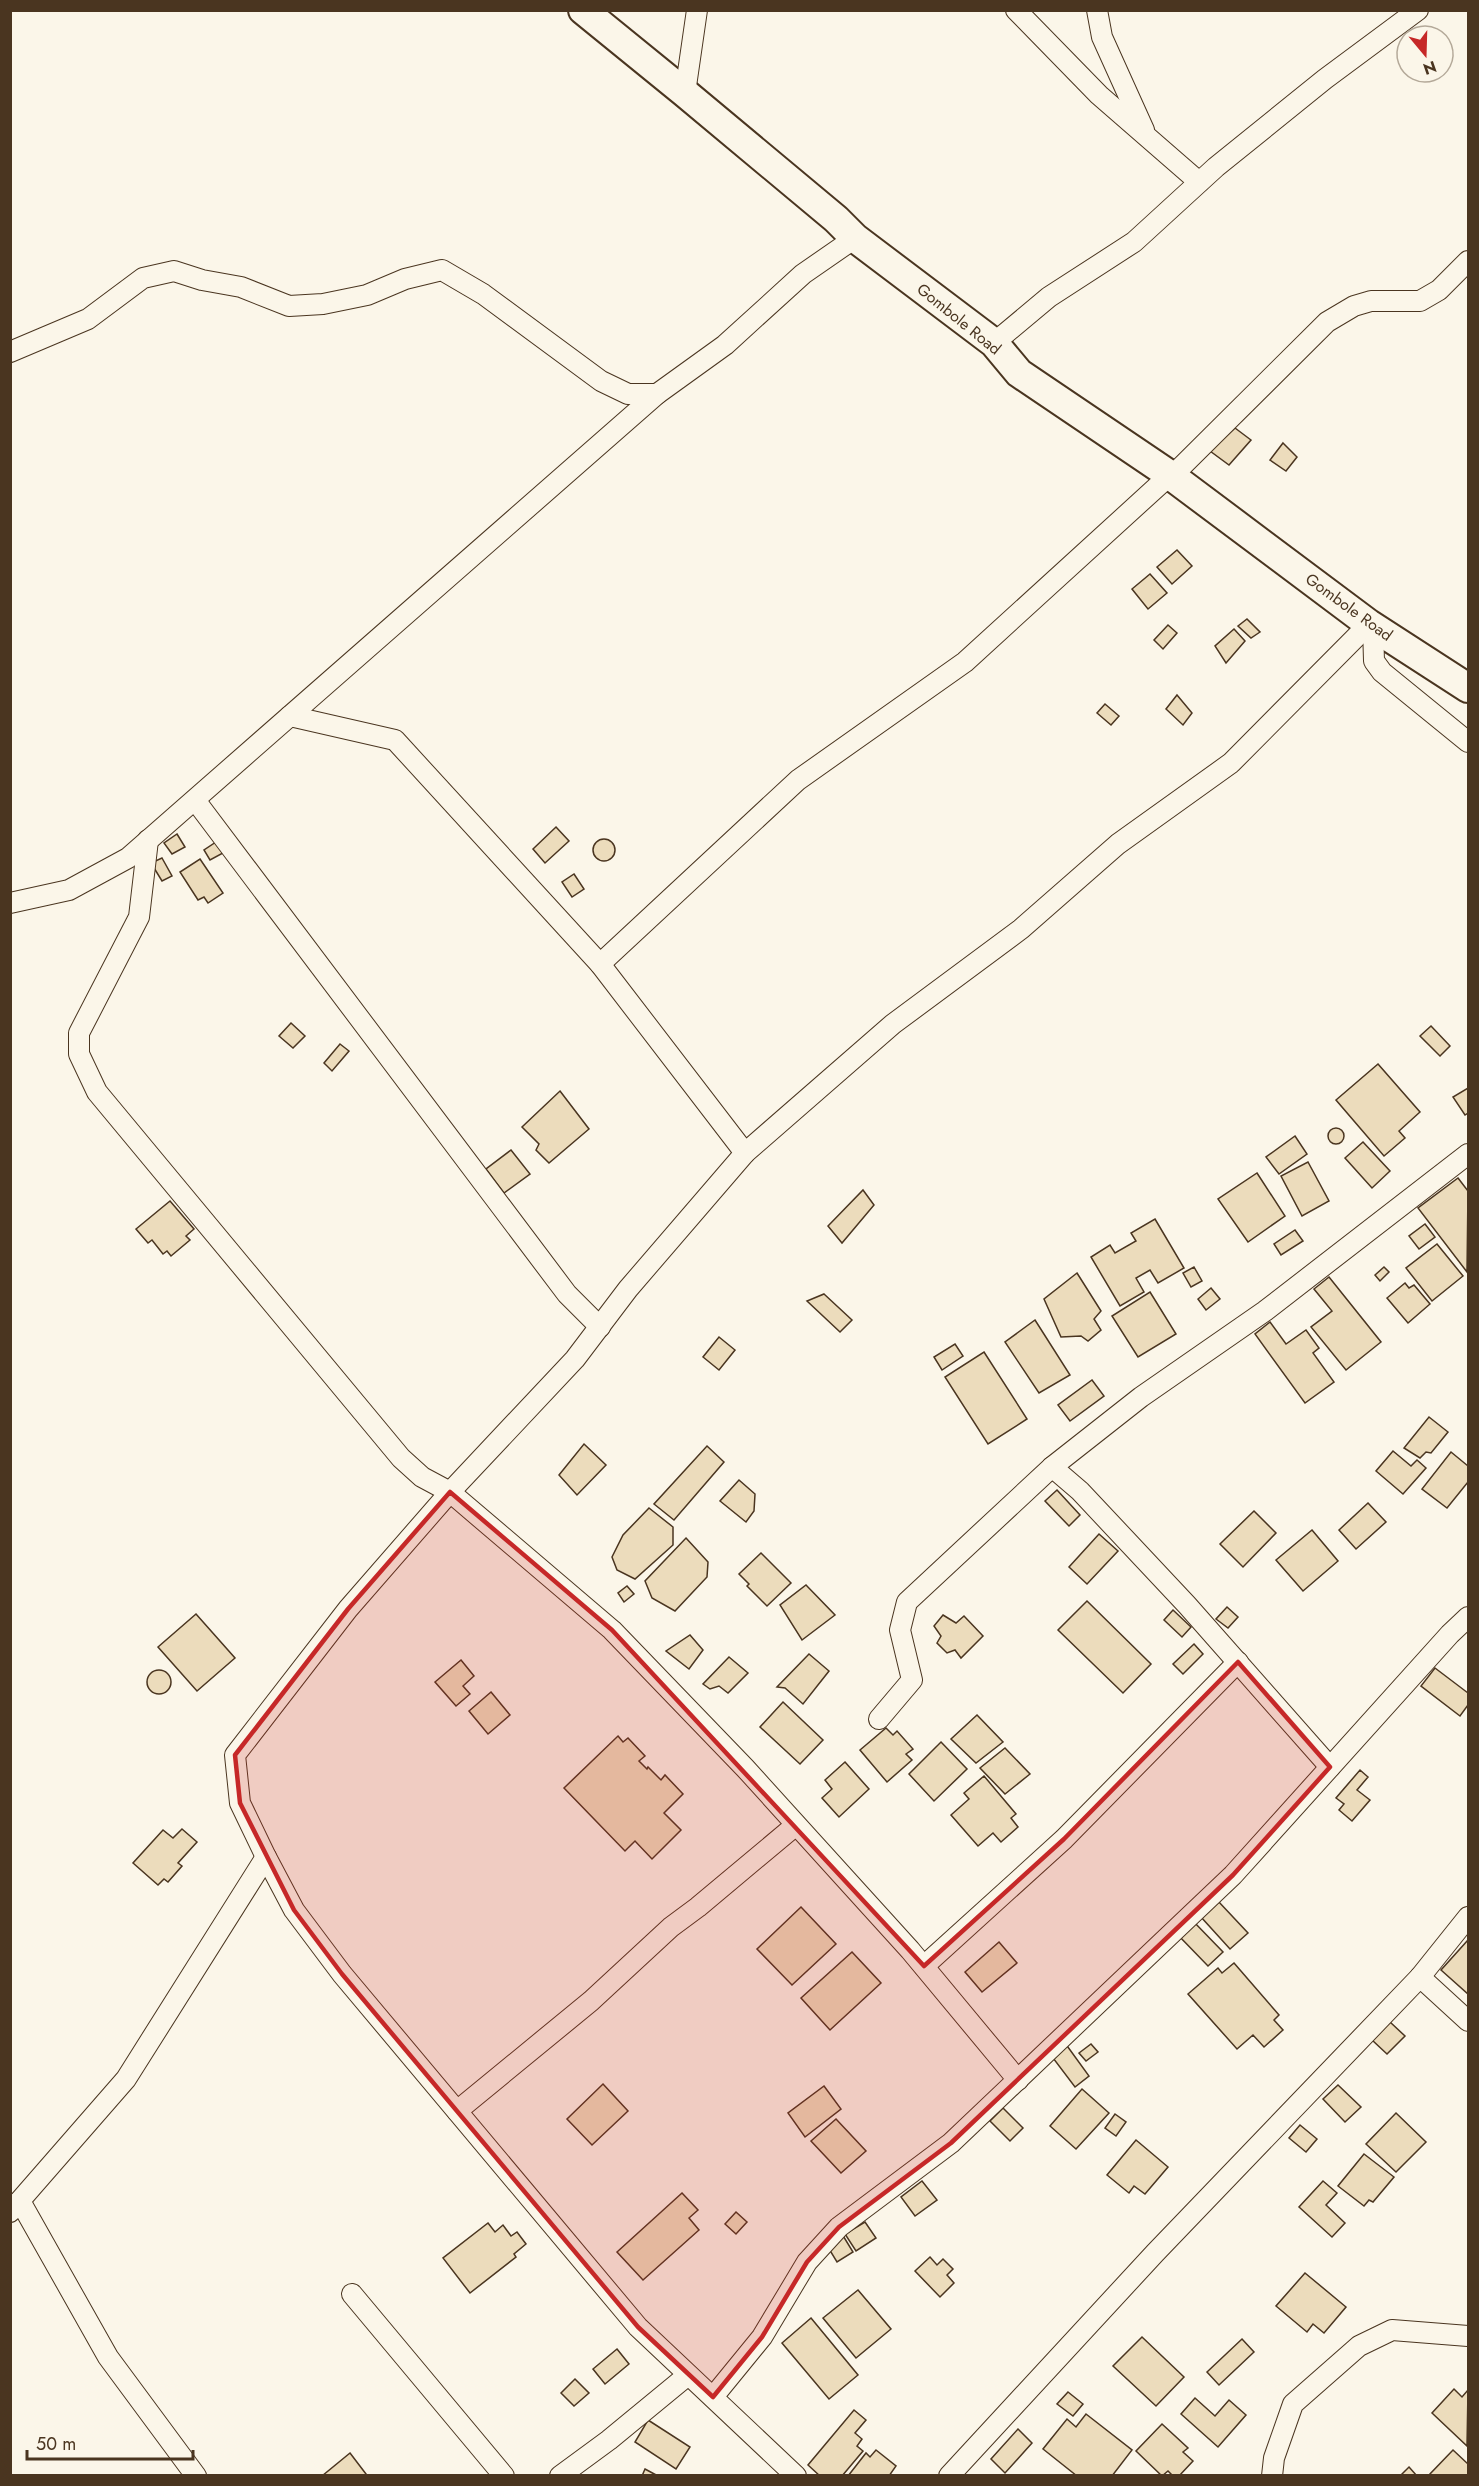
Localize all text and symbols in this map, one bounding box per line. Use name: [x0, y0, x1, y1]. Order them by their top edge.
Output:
north arrow: [1395, 24, 1455, 84]
text: N: [1420, 55, 1439, 81]
street label: Gombole Road: [912, 278, 1006, 360]
street label: Gombole Road: [1301, 568, 1397, 646]
scale bar: [27, 2423, 194, 2461]
text: 50 m: [36, 2431, 76, 2457]

